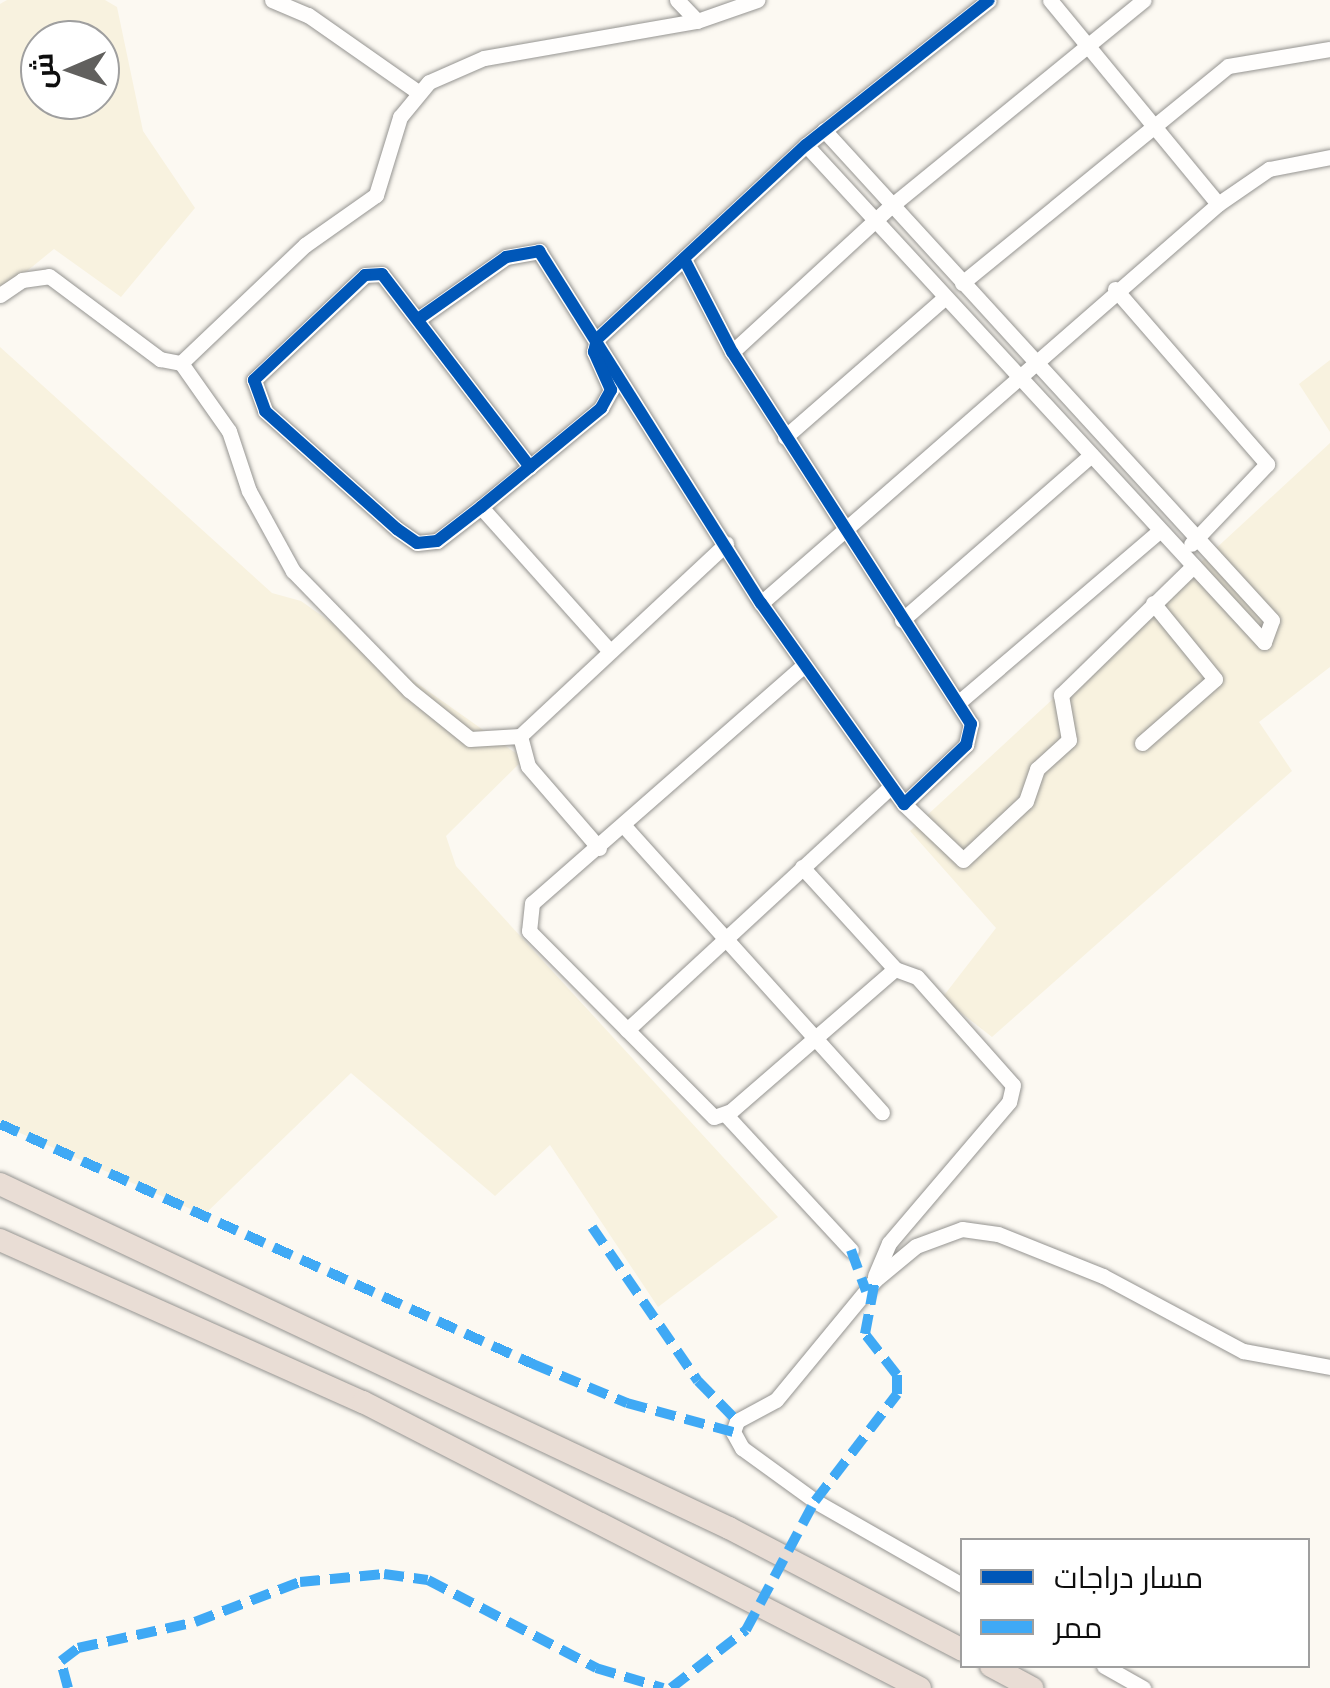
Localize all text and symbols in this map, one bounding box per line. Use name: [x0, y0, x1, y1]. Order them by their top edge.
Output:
north arrow: [20, 20, 120, 120]
text: ش: [22, 52, 62, 90]
legend: [960, 1538, 1310, 1668]
text: مسار دراجات: [1054, 1556, 1203, 1597]
text: ممر: [1054, 1606, 1103, 1647]

